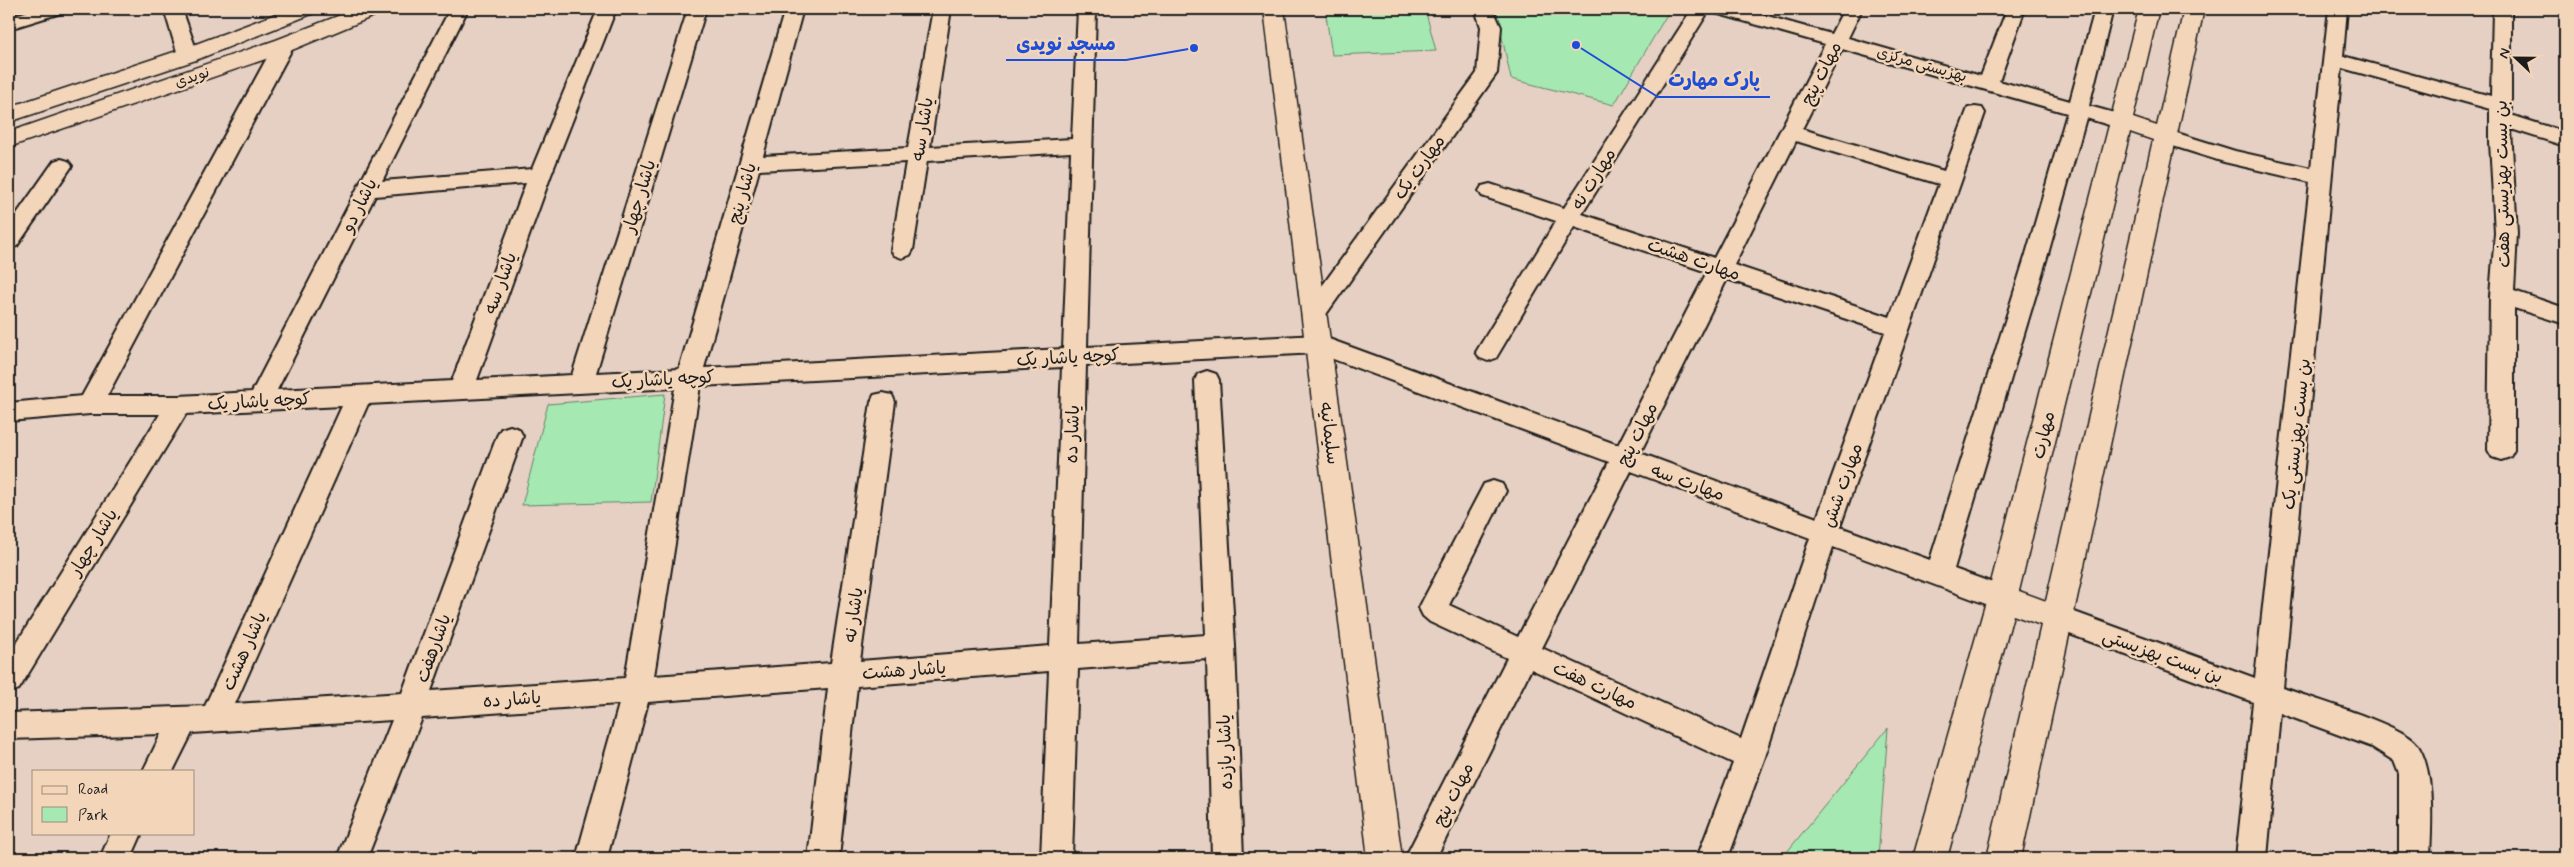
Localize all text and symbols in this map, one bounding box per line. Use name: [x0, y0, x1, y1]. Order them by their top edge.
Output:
callout: مسجد نویدی: [1006, 26, 1126, 60]
text: مسجد نویدی: [1016, 32, 1116, 57]
north arrow: [2492, 32, 2542, 82]
street label: مهات پنج: [1796, 38, 1848, 109]
street label: بهزیستی مرکزی: [1874, 43, 1969, 87]
text: N: [2495, 46, 2515, 61]
street label: نویدی: [172, 63, 212, 93]
callout: پارک مهارت: [1658, 63, 1770, 97]
text: پارک مهارت: [1668, 68, 1760, 93]
street label: یاشار سه: [906, 96, 940, 163]
street label: بن بست بهزیستی هفت: [2490, 100, 2516, 268]
street label: مهارت یک: [1388, 130, 1451, 205]
street label: مهارت نه: [1565, 144, 1622, 215]
street label: یاشار چهار: [617, 157, 662, 238]
street label: یاشار پنج: [723, 160, 763, 227]
street label: یاشار دو: [335, 174, 384, 238]
street label: مهارت هشت: [1644, 233, 1743, 287]
street label: یاشار سه: [479, 249, 523, 318]
street label: کوچه یاشار یک: [1016, 343, 1121, 373]
street label: بن بست بهزیستی یک: [2277, 357, 2317, 511]
street label: کوچه یاشار یک: [611, 365, 716, 395]
street label: کوچه یاشار یک: [207, 387, 312, 417]
street label: مهات پنج: [1612, 399, 1664, 470]
street label: سلیمانیه: [1313, 400, 1345, 466]
street label: یاشار ده: [1060, 404, 1086, 464]
street label: مهارت: [2026, 409, 2061, 462]
street label: مهارت شش: [1817, 440, 1869, 531]
street label: مهارت سه: [1647, 459, 1728, 507]
street label: یاشار چهار: [63, 504, 124, 582]
street label: یاشار نه: [838, 586, 870, 645]
street label: یاشار هشت: [217, 608, 273, 695]
street label: یاشارهفت: [410, 611, 457, 686]
street label: بن بست بهزیستی: [2099, 624, 2226, 690]
street label: یاشار هشت: [861, 656, 947, 686]
street label: مهارت هفت: [1549, 656, 1640, 716]
street label: یاشار ده: [482, 686, 542, 714]
street label: یاشار یازده: [1213, 714, 1239, 790]
street label: مهات پنج: [1428, 759, 1480, 830]
legend: [32, 770, 195, 834]
text: Road: [78, 780, 108, 800]
text: Park: [78, 806, 108, 826]

